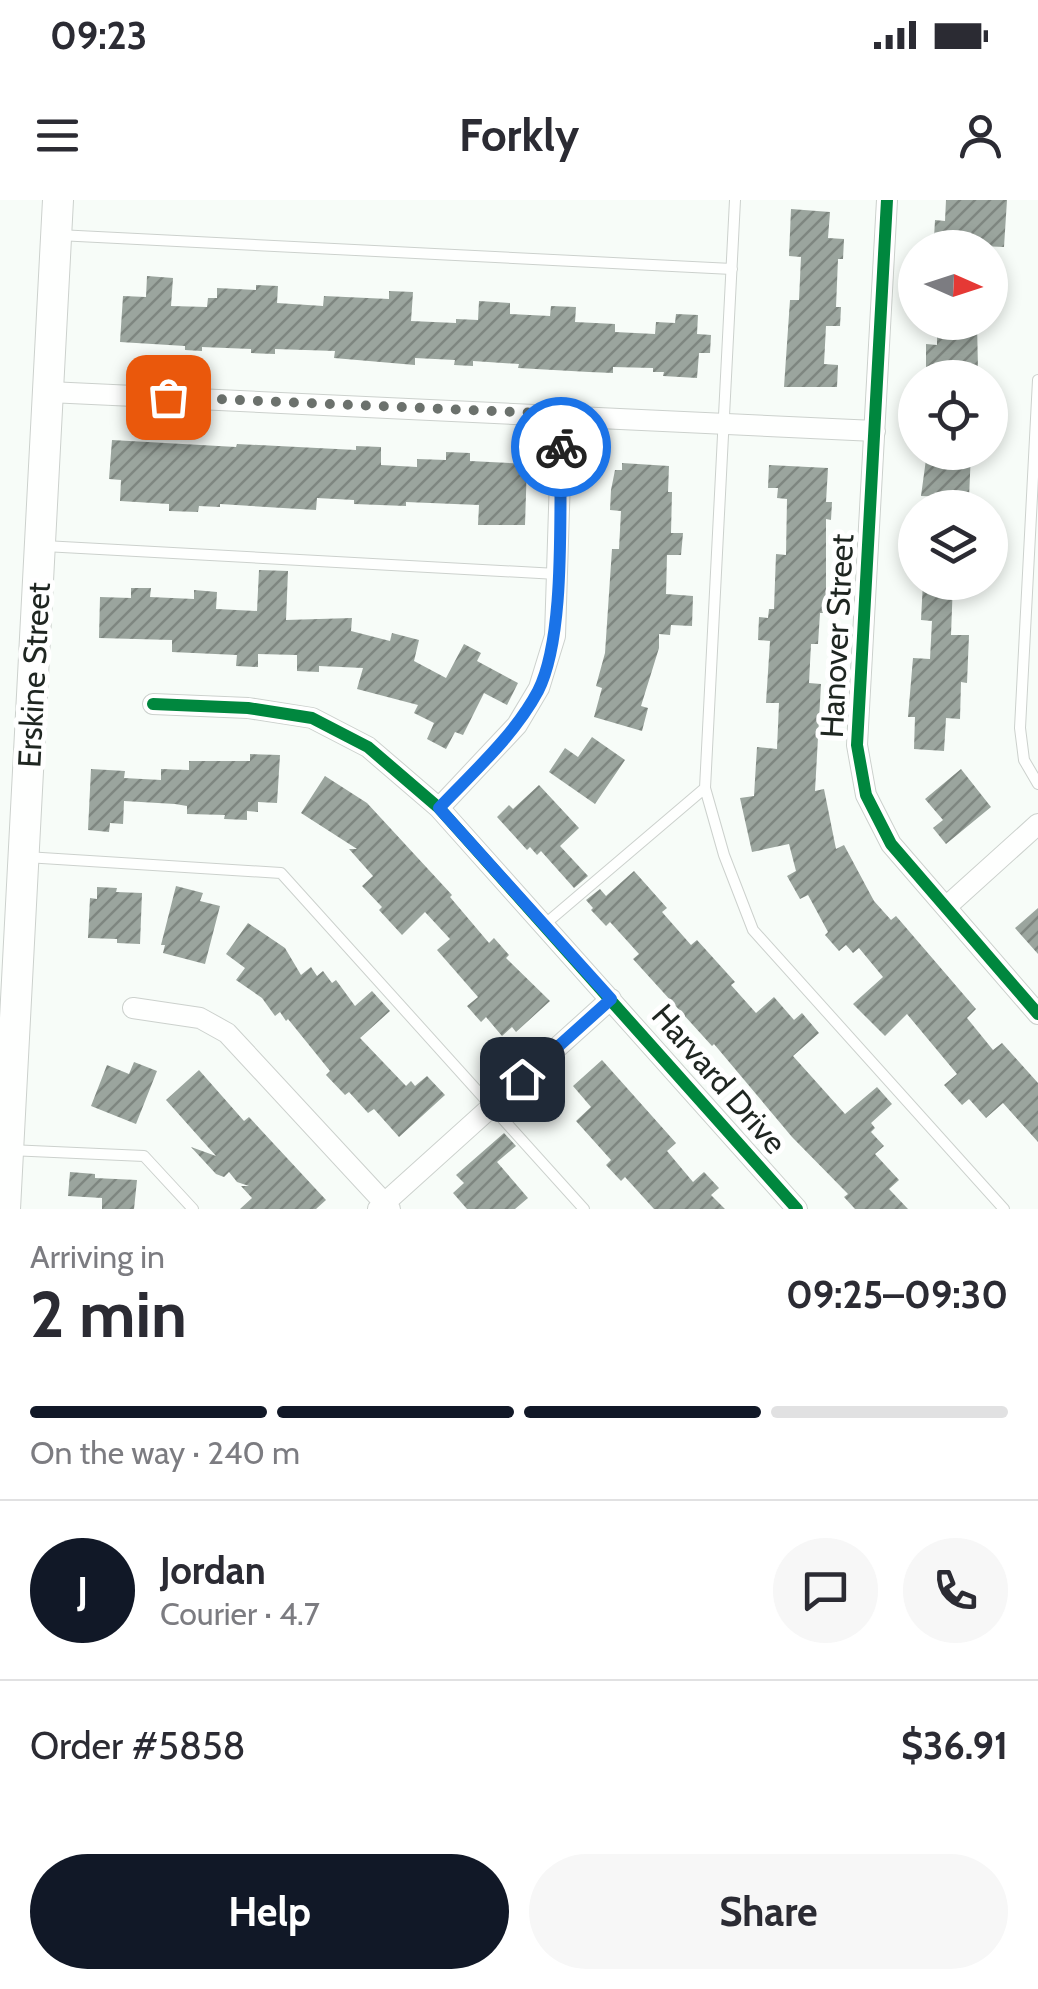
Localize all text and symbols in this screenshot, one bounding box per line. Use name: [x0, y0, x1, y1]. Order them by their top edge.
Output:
text: 09:23: [50, 12, 147, 59]
icon: menu: [30, 108, 85, 163]
text: Forkly: [459, 108, 579, 162]
icon: person: [953, 108, 1008, 163]
north arrow: [898, 230, 1008, 340]
map controls: [898, 230, 1008, 600]
pin: [126, 355, 211, 440]
button: locate: [898, 360, 1008, 470]
icon: bag: [141, 370, 196, 425]
courier: [511, 397, 611, 497]
icon: bike: [534, 420, 589, 475]
button: layers: [898, 490, 1008, 600]
street label: Hanover Street: [812, 533, 861, 739]
street label: Erskine Street: [9, 581, 58, 769]
street label: Harvard Drive: [644, 996, 795, 1161]
pin: [480, 1037, 565, 1122]
icon: home: [495, 1052, 550, 1107]
text: Arriving in: [30, 1237, 165, 1276]
text: 09:25–09:30: [786, 1271, 1008, 1318]
text: 2 min: [30, 1274, 187, 1353]
text: On the way · 240 m: [30, 1433, 300, 1472]
button: chat: [773, 1538, 878, 1643]
button: phone: [903, 1538, 1008, 1643]
text: Jordan: [160, 1547, 266, 1594]
text: J: [77, 1567, 88, 1614]
text: Courier · 4.7: [160, 1594, 320, 1633]
text: Order #5858: [30, 1722, 246, 1769]
text: $36.91: [901, 1722, 1008, 1769]
button: Help: [30, 1854, 509, 1969]
button: Share: [529, 1854, 1008, 1969]

